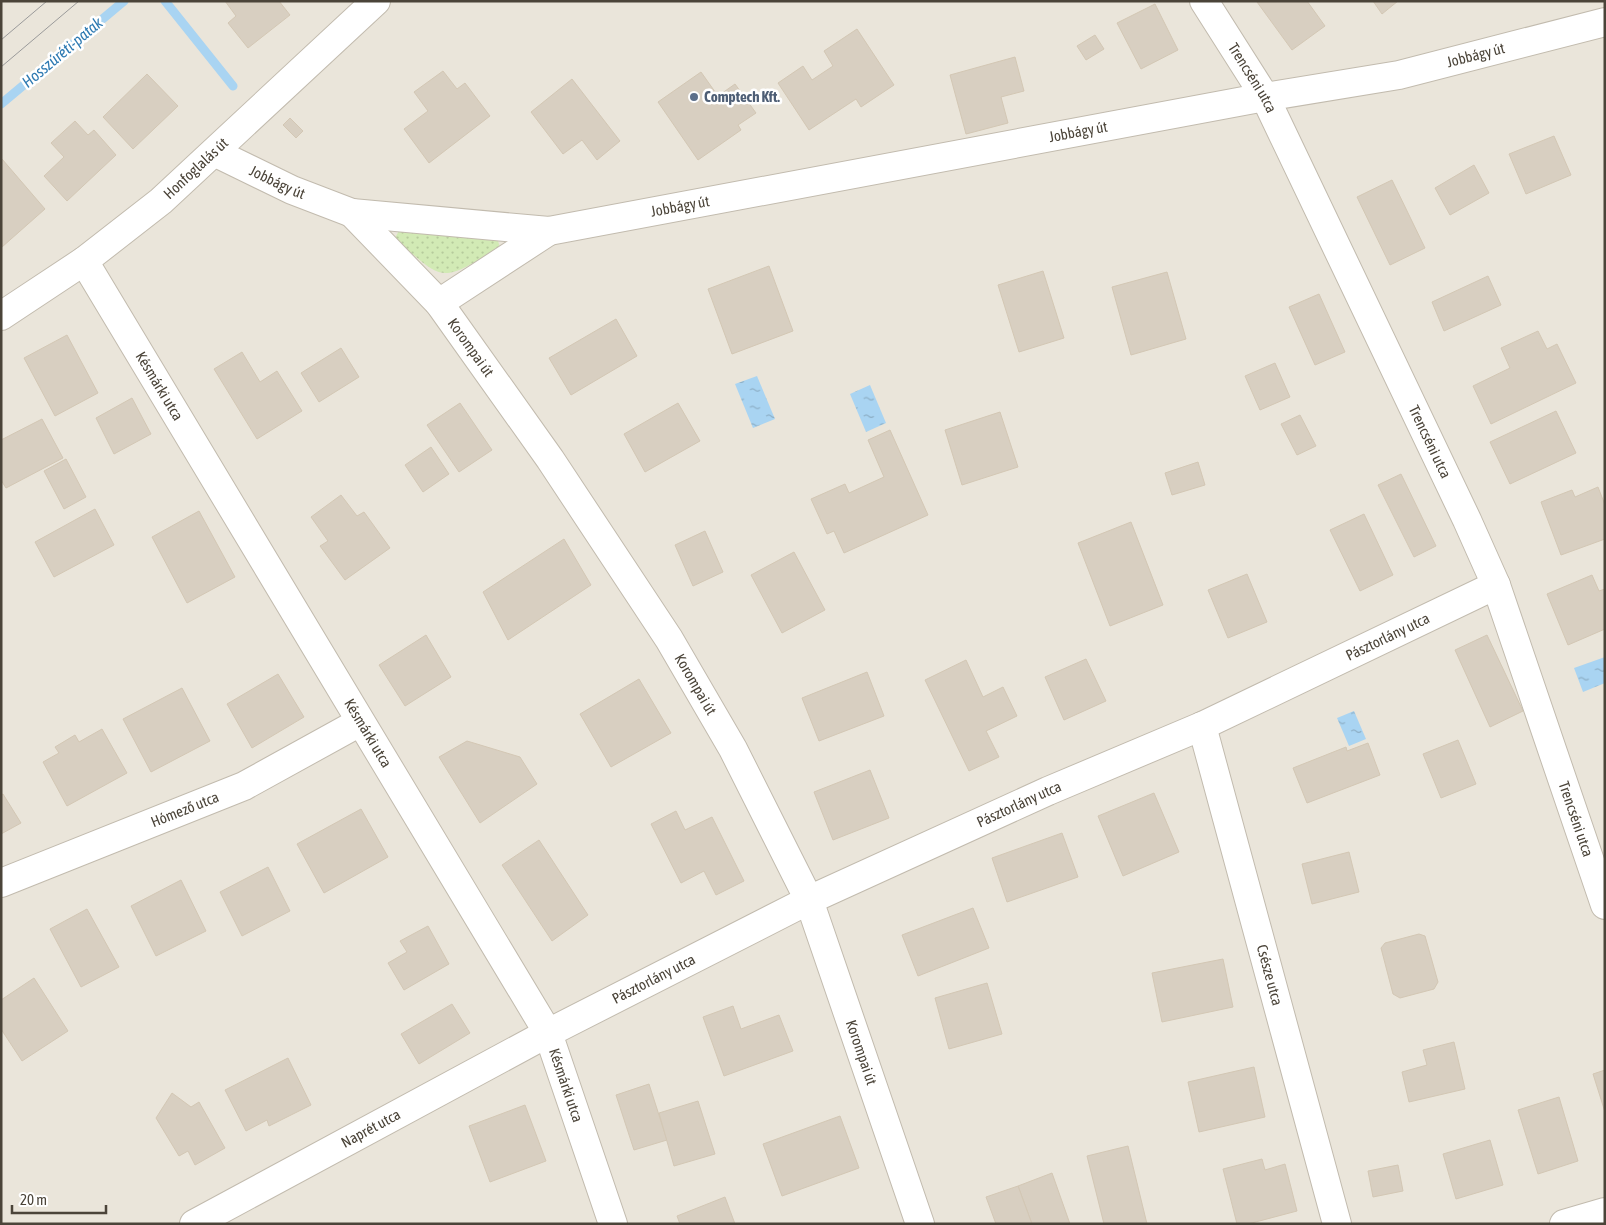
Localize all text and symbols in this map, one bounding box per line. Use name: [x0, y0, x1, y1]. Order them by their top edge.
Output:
water label: Hosszúréti-patak: [18, 13, 107, 92]
street label: Jobbágy út: [1445, 39, 1506, 70]
street label: Trencséni utca: [1225, 40, 1280, 115]
place label: Comptech Kft.: [704, 88, 780, 105]
marker: Comptech Kft.: [688, 91, 700, 103]
street label: Jobbágy út: [1047, 118, 1109, 145]
street label: Honfoglalás út: [160, 134, 231, 202]
street label: Jobbágy út: [247, 162, 308, 202]
street label: Jobbágy út: [649, 192, 711, 220]
street label: Korompai út: [445, 315, 498, 380]
street label: Késmárki utca: [133, 348, 187, 423]
street label: Trencséni utca: [1406, 403, 1455, 481]
street label: Pásztorlány utca: [1343, 609, 1432, 664]
street label: Korompai út: [672, 651, 720, 718]
street label: Késmárki utca: [341, 696, 395, 770]
street label: Pásztorlány utca: [974, 777, 1064, 830]
street label: Trencséni utca: [1555, 779, 1597, 859]
street label: Hómező utca: [148, 788, 221, 830]
street label: Csésze utca: [1254, 943, 1286, 1007]
street label: Pásztorlány utca: [609, 950, 698, 1007]
street label: Korompai út: [843, 1018, 881, 1087]
street label: Késmárki utca: [546, 1046, 587, 1124]
street label: Naprét utca: [338, 1105, 403, 1151]
scale bar: [12, 1182, 106, 1214]
text: 20 m: [20, 1191, 47, 1208]

